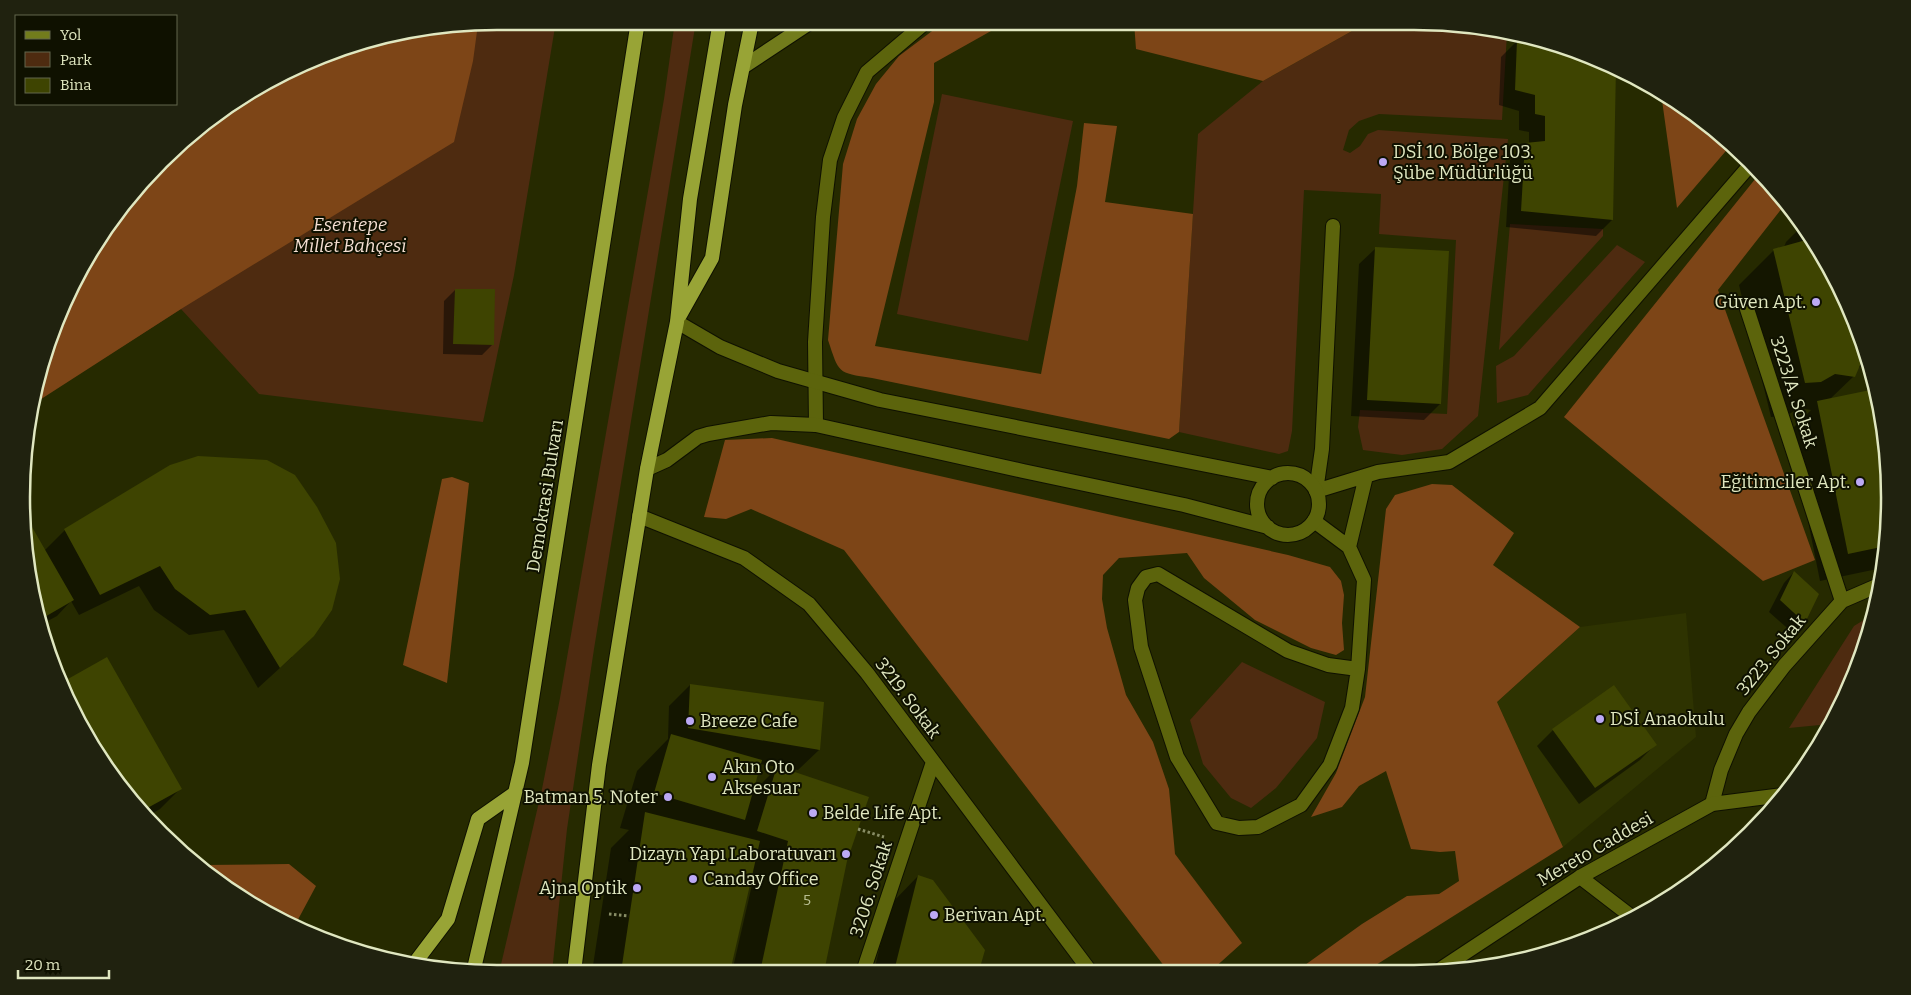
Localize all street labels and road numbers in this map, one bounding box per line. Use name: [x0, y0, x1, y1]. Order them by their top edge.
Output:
street label: 3223/A. Sokak: [1766, 333, 1823, 451]
street label: Demokrasi Bulvarı: [522, 418, 568, 574]
street label: 3223. Sokak: [1732, 610, 1811, 700]
street label: 3219. Sokak: [871, 653, 946, 743]
street label: Mereto Caddesi: [1533, 807, 1657, 891]
street label: 3206. Sokak: [845, 837, 897, 940]

